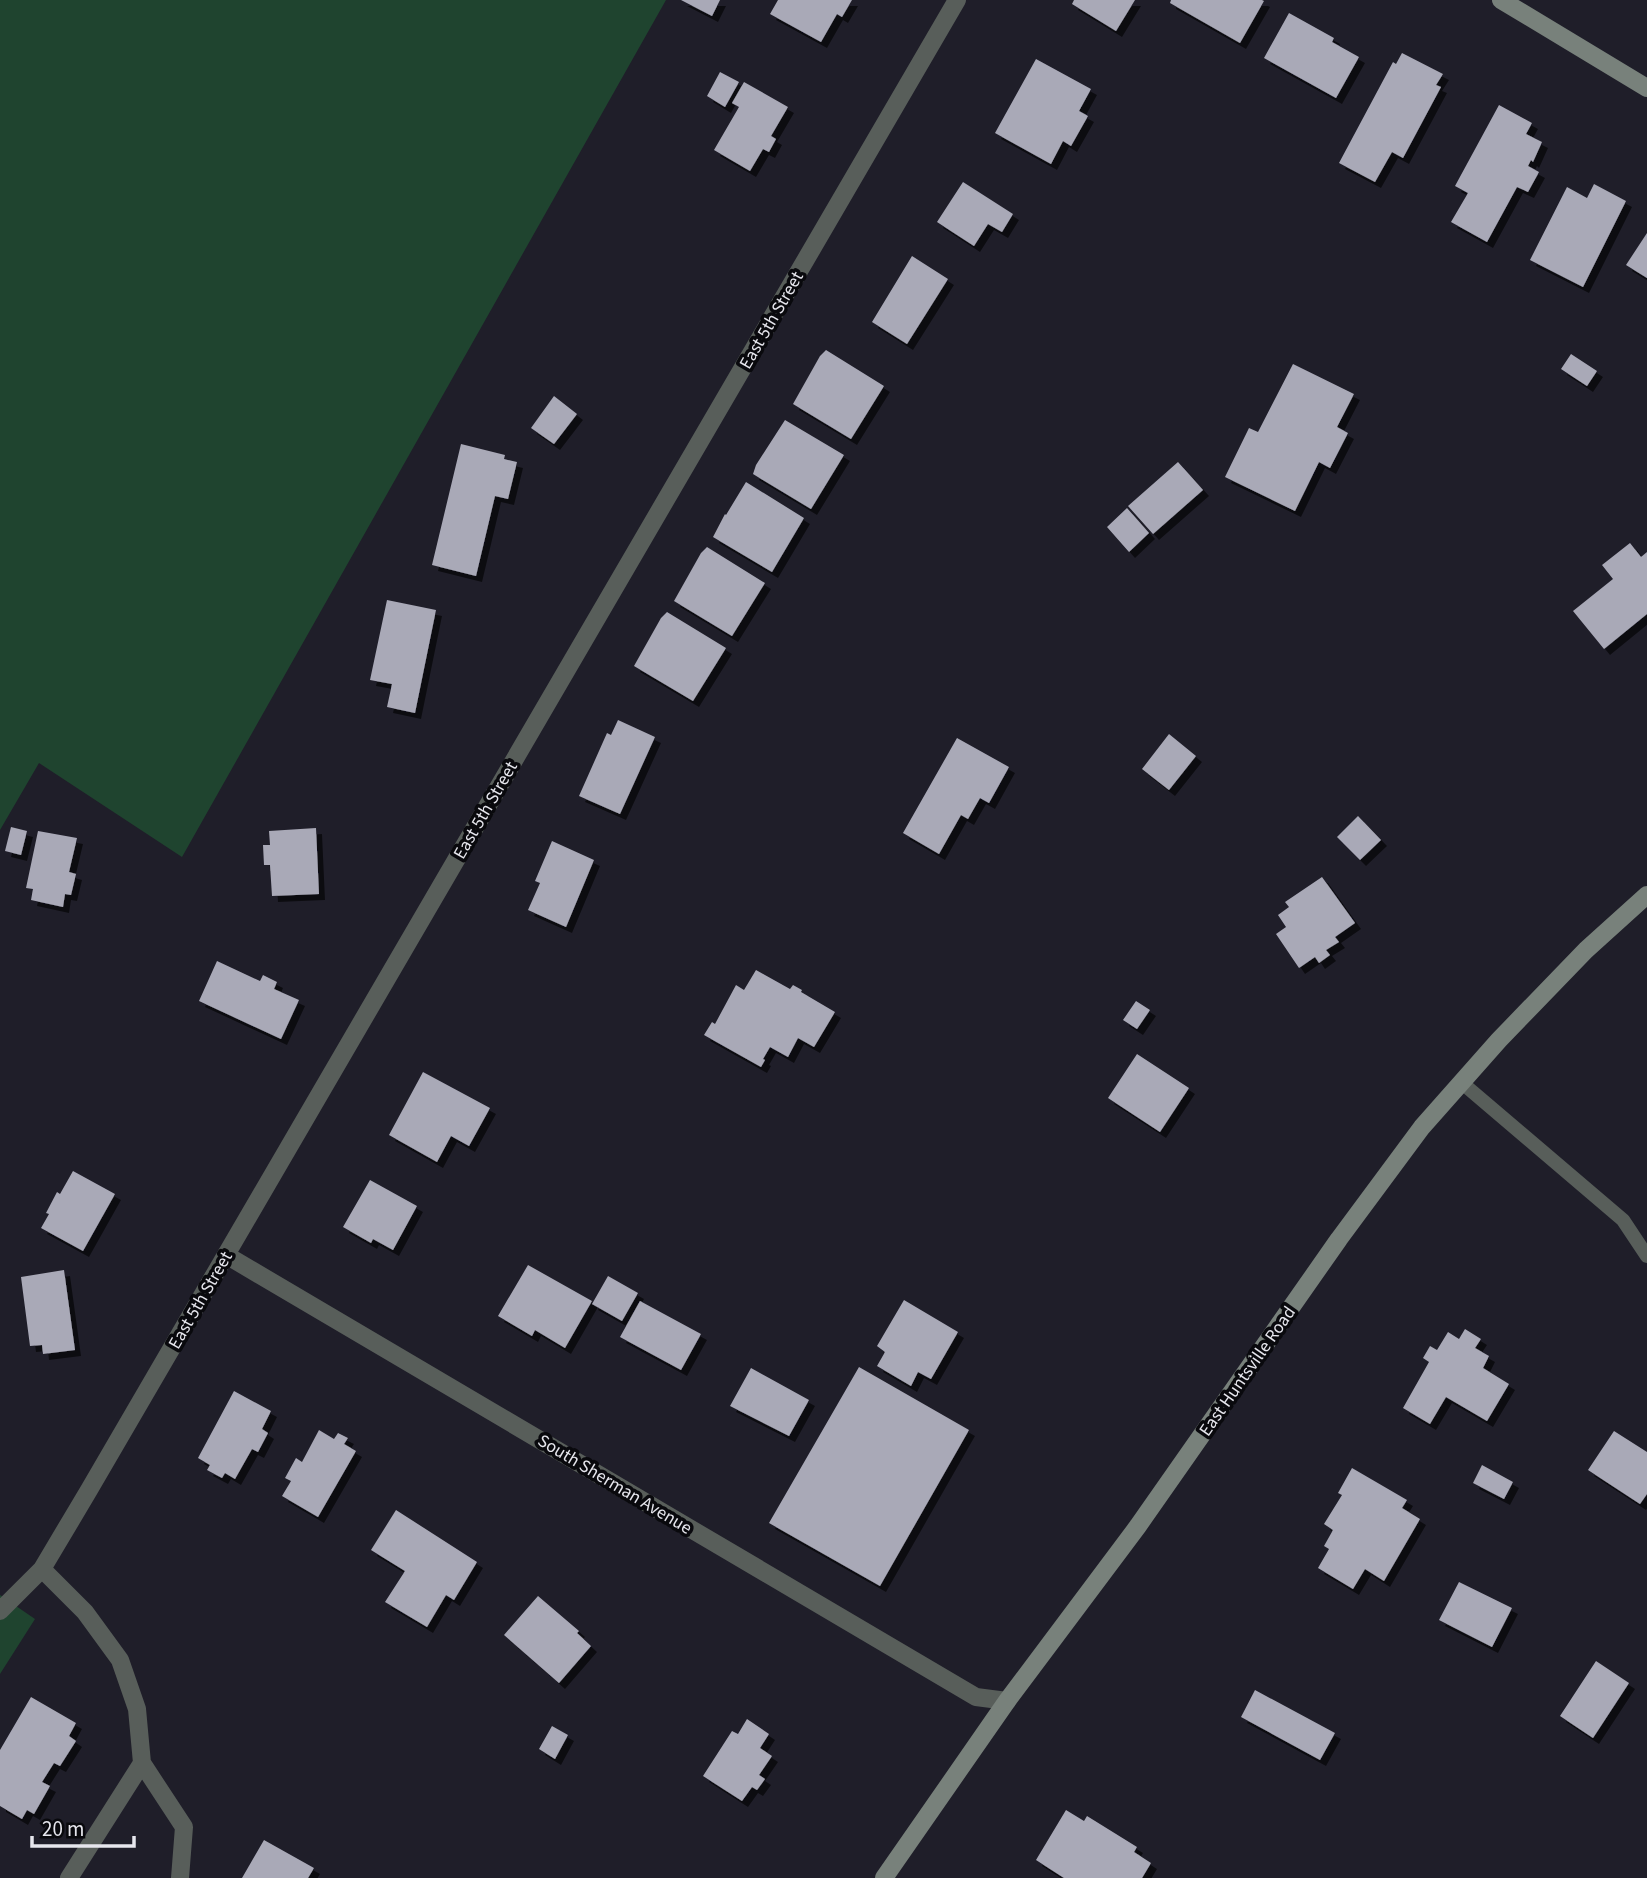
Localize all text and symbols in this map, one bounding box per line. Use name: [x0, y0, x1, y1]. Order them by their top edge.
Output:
street label: East 5th Street: [733, 267, 809, 374]
street label: East 5th Street: [447, 757, 523, 864]
street label: East 5th Street: [162, 1247, 238, 1354]
street label: East Huntsville Road: [1193, 1301, 1302, 1441]
street label: South Sherman Avenue: [533, 1428, 697, 1541]
scale bar: [32, 1804, 133, 1848]
text: 20 m: [42, 1814, 84, 1844]

